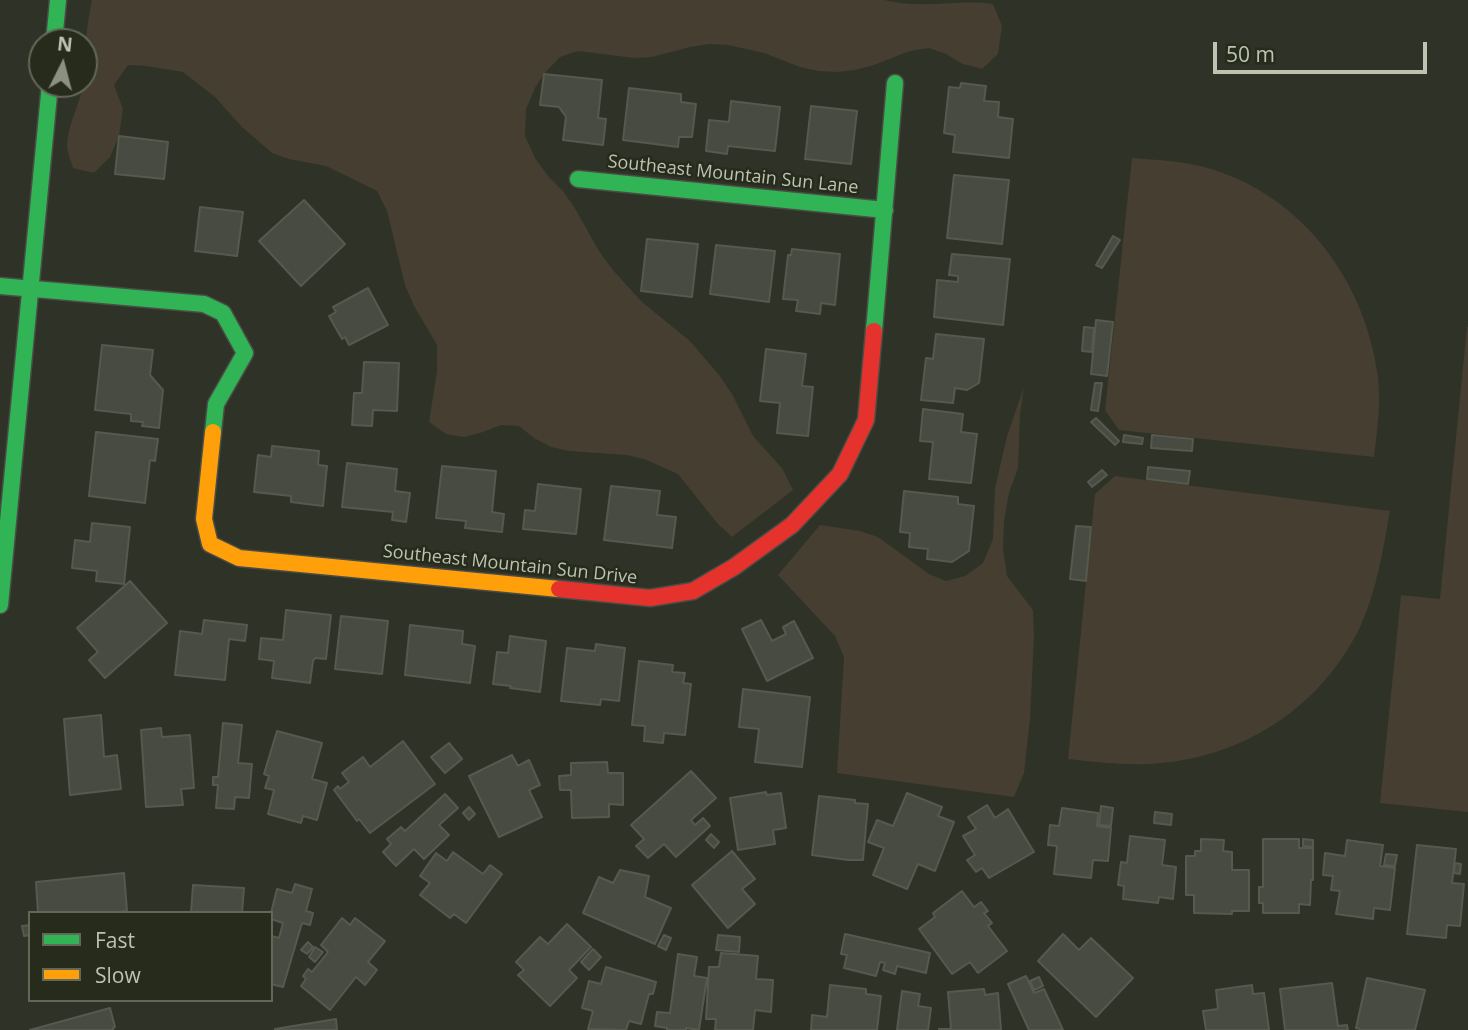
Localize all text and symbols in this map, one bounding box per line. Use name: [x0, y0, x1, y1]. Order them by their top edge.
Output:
north arrow: [28, 28, 98, 98]
scale bar: [1216, 28, 1430, 72]
text: N: [56, 30, 74, 58]
text: 50 m: [1226, 40, 1275, 68]
street label: Southeast Mountain Sun Lane: [607, 151, 859, 199]
street label: Southeast Mountain Sun Drive: [382, 541, 638, 589]
legend: [28, 911, 273, 1002]
text: Fast: [95, 926, 135, 954]
text: Slow: [95, 961, 141, 989]

